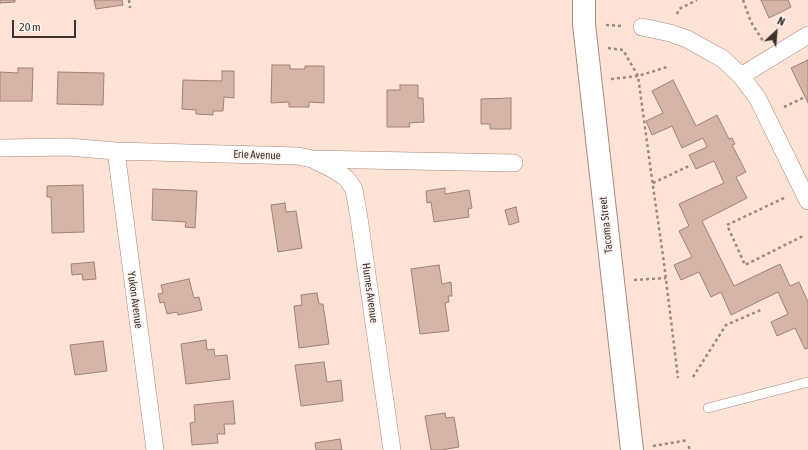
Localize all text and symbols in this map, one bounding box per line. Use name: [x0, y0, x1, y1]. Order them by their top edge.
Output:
scale bar: [14, 12, 78, 38]
north arrow: [756, 12, 796, 52]
text: N: [776, 14, 787, 28]
text: 20 m: [19, 20, 41, 34]
street label: Erie Avenue: [233, 148, 281, 162]
street label: Tacoma Street: [596, 196, 616, 254]
street label: Humes Avenue: [359, 262, 381, 324]
street label: Yukon Avenue: [124, 271, 146, 329]

